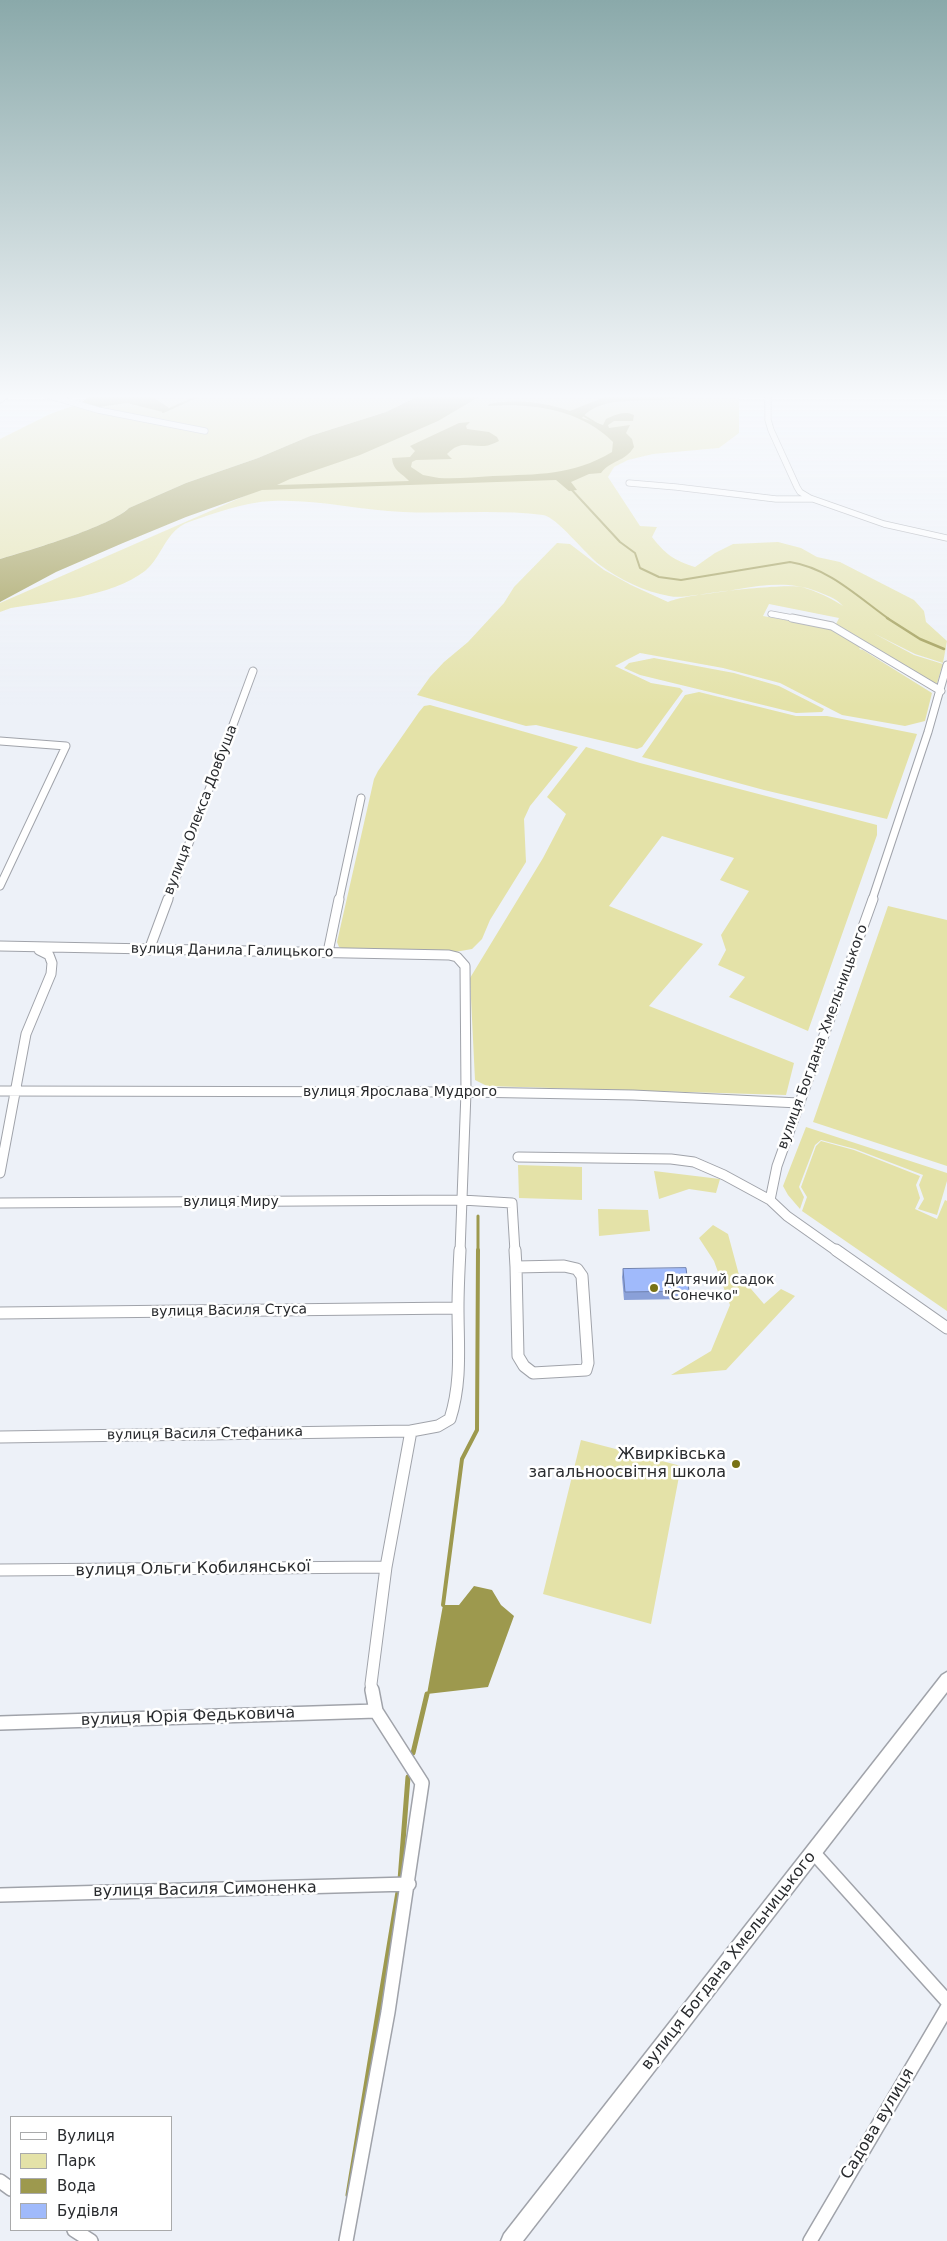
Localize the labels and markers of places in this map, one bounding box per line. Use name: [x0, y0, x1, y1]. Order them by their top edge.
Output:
place label: Дитячий садок "Сонечко": [664, 1272, 775, 1304]
marker: Дитячий садок "Сонечко": [648, 1282, 660, 1294]
place label: Жвирківська загальноосвітня школа: [528, 1445, 726, 1483]
marker: Жвирківська загальноосвітня школа: [730, 1458, 742, 1470]

